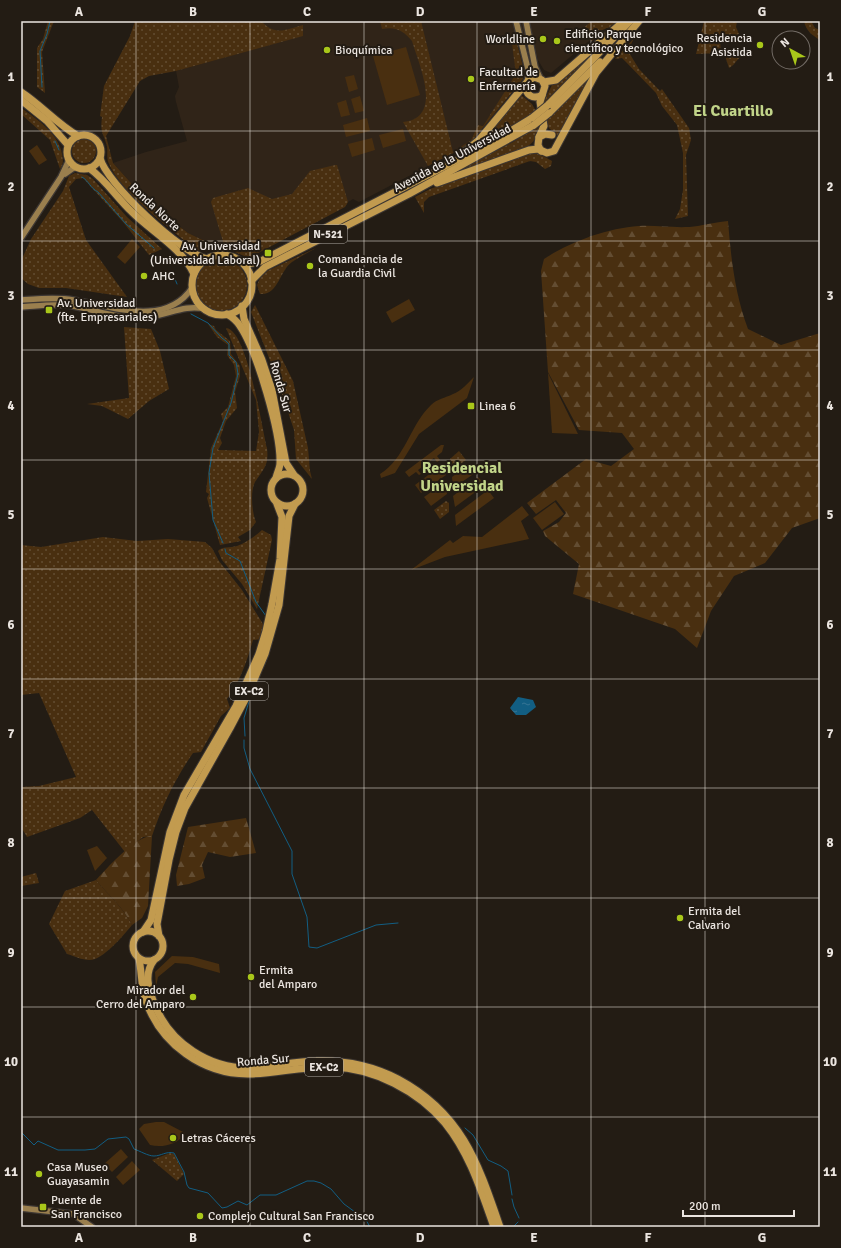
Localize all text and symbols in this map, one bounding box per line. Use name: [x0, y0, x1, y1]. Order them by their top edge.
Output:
text: A: [75, 4, 84, 20]
text: B: [189, 4, 197, 20]
text: C: [303, 4, 311, 20]
text: D: [416, 4, 425, 20]
text: E: [530, 4, 538, 20]
text: F: [645, 4, 652, 20]
text: G: [758, 4, 766, 20]
place label: Edificio Parque científico y tecnológico: [565, 27, 683, 56]
north arrow: [771, 30, 811, 70]
place label: Residencia Asistida: [696, 31, 752, 60]
place label: Worldline: [486, 32, 535, 47]
marker: Worldline: [538, 34, 548, 44]
text: N: [778, 35, 792, 50]
marker: Edificio Parque científico y tecnológico: [552, 36, 562, 46]
marker: Residencia Asistida: [755, 40, 765, 50]
place label: Bioquímica: [335, 43, 392, 58]
marker: Bioquímica: [322, 45, 332, 55]
place label: Facultad de Enfermería: [479, 65, 538, 94]
text: 1: [7, 69, 15, 85]
text: 1: [826, 69, 834, 85]
marker: Facultad de Enfermería: [466, 74, 476, 84]
district label: El Cuartillo: [693, 101, 773, 121]
street label: Avenida de la Universidad: [391, 121, 514, 196]
text: 2: [7, 179, 15, 195]
text: 2: [826, 179, 834, 195]
street label: Ronda Norte: [126, 180, 183, 235]
road number: N-521: [309, 225, 347, 243]
place label: Av. Universidad (Universidad Laboral): [150, 239, 260, 268]
marker: Av. Universidad (Universidad Laboral): [263, 248, 273, 258]
place label: Comandancia de la Guardia Civil: [318, 252, 403, 281]
marker: Comandancia de la Guardia Civil: [305, 261, 315, 271]
place label: AHC: [152, 269, 175, 284]
marker: AHC: [139, 271, 149, 281]
text: 3: [7, 288, 15, 304]
text: 3: [826, 288, 834, 304]
place label: Av. Universidad (fte. Empresariales): [57, 296, 157, 325]
marker: Av. Universidad (fte. Empresariales): [44, 305, 54, 315]
street label: Ronda Sur: [266, 360, 295, 415]
text: 4: [7, 398, 15, 414]
text: 4: [826, 398, 834, 414]
place label: Linea 6: [479, 399, 516, 414]
marker: Linea 6: [466, 401, 476, 411]
district label: Residencial Universidad: [420, 458, 504, 496]
text: 5: [7, 507, 15, 523]
text: 5: [826, 507, 834, 523]
text: 6: [7, 617, 15, 633]
text: 6: [826, 617, 834, 633]
road number: EX-C2: [230, 682, 268, 700]
text: 7: [7, 726, 15, 742]
text: 7: [826, 726, 834, 742]
text: 8: [7, 835, 15, 851]
text: 8: [826, 835, 834, 851]
place label: Ermita del Calvario: [688, 904, 741, 933]
marker: Ermita del Calvario: [675, 913, 685, 923]
text: 9: [7, 945, 15, 961]
text: 9: [826, 945, 834, 961]
place label: Ermita del Amparo: [259, 963, 317, 992]
marker: Ermita del Amparo: [246, 972, 256, 982]
place label: Mirador del Cerro del Amparo: [96, 983, 185, 1012]
marker: Mirador del Cerro del Amparo: [188, 992, 198, 1002]
street label: Ronda Sur: [236, 1051, 290, 1070]
text: 10: [4, 1054, 18, 1070]
text: 10: [823, 1054, 837, 1070]
road number: EX-C2: [305, 1058, 343, 1076]
place label: Letras Cáceres: [181, 1131, 256, 1146]
marker: Letras Cáceres: [168, 1133, 178, 1143]
place label: Casa Museo Guayasamin: [47, 1160, 109, 1189]
text: 11: [4, 1164, 18, 1180]
text: 11: [823, 1164, 837, 1180]
marker: Casa Museo Guayasamin: [34, 1169, 44, 1179]
scale bar: [683, 1192, 794, 1218]
place label: Puente de San Francisco: [51, 1193, 122, 1222]
text: 200 m: [689, 1199, 721, 1214]
marker: Puente de San Francisco: [38, 1202, 48, 1212]
place label: Complejo Cultural San Francisco: [208, 1209, 374, 1224]
marker: Complejo Cultural San Francisco: [195, 1211, 205, 1221]
text: A: [75, 1230, 84, 1246]
text: B: [189, 1230, 197, 1246]
text: C: [303, 1230, 311, 1246]
text: D: [416, 1230, 425, 1246]
text: E: [530, 1230, 538, 1246]
text: F: [645, 1230, 652, 1246]
text: G: [758, 1230, 766, 1246]

